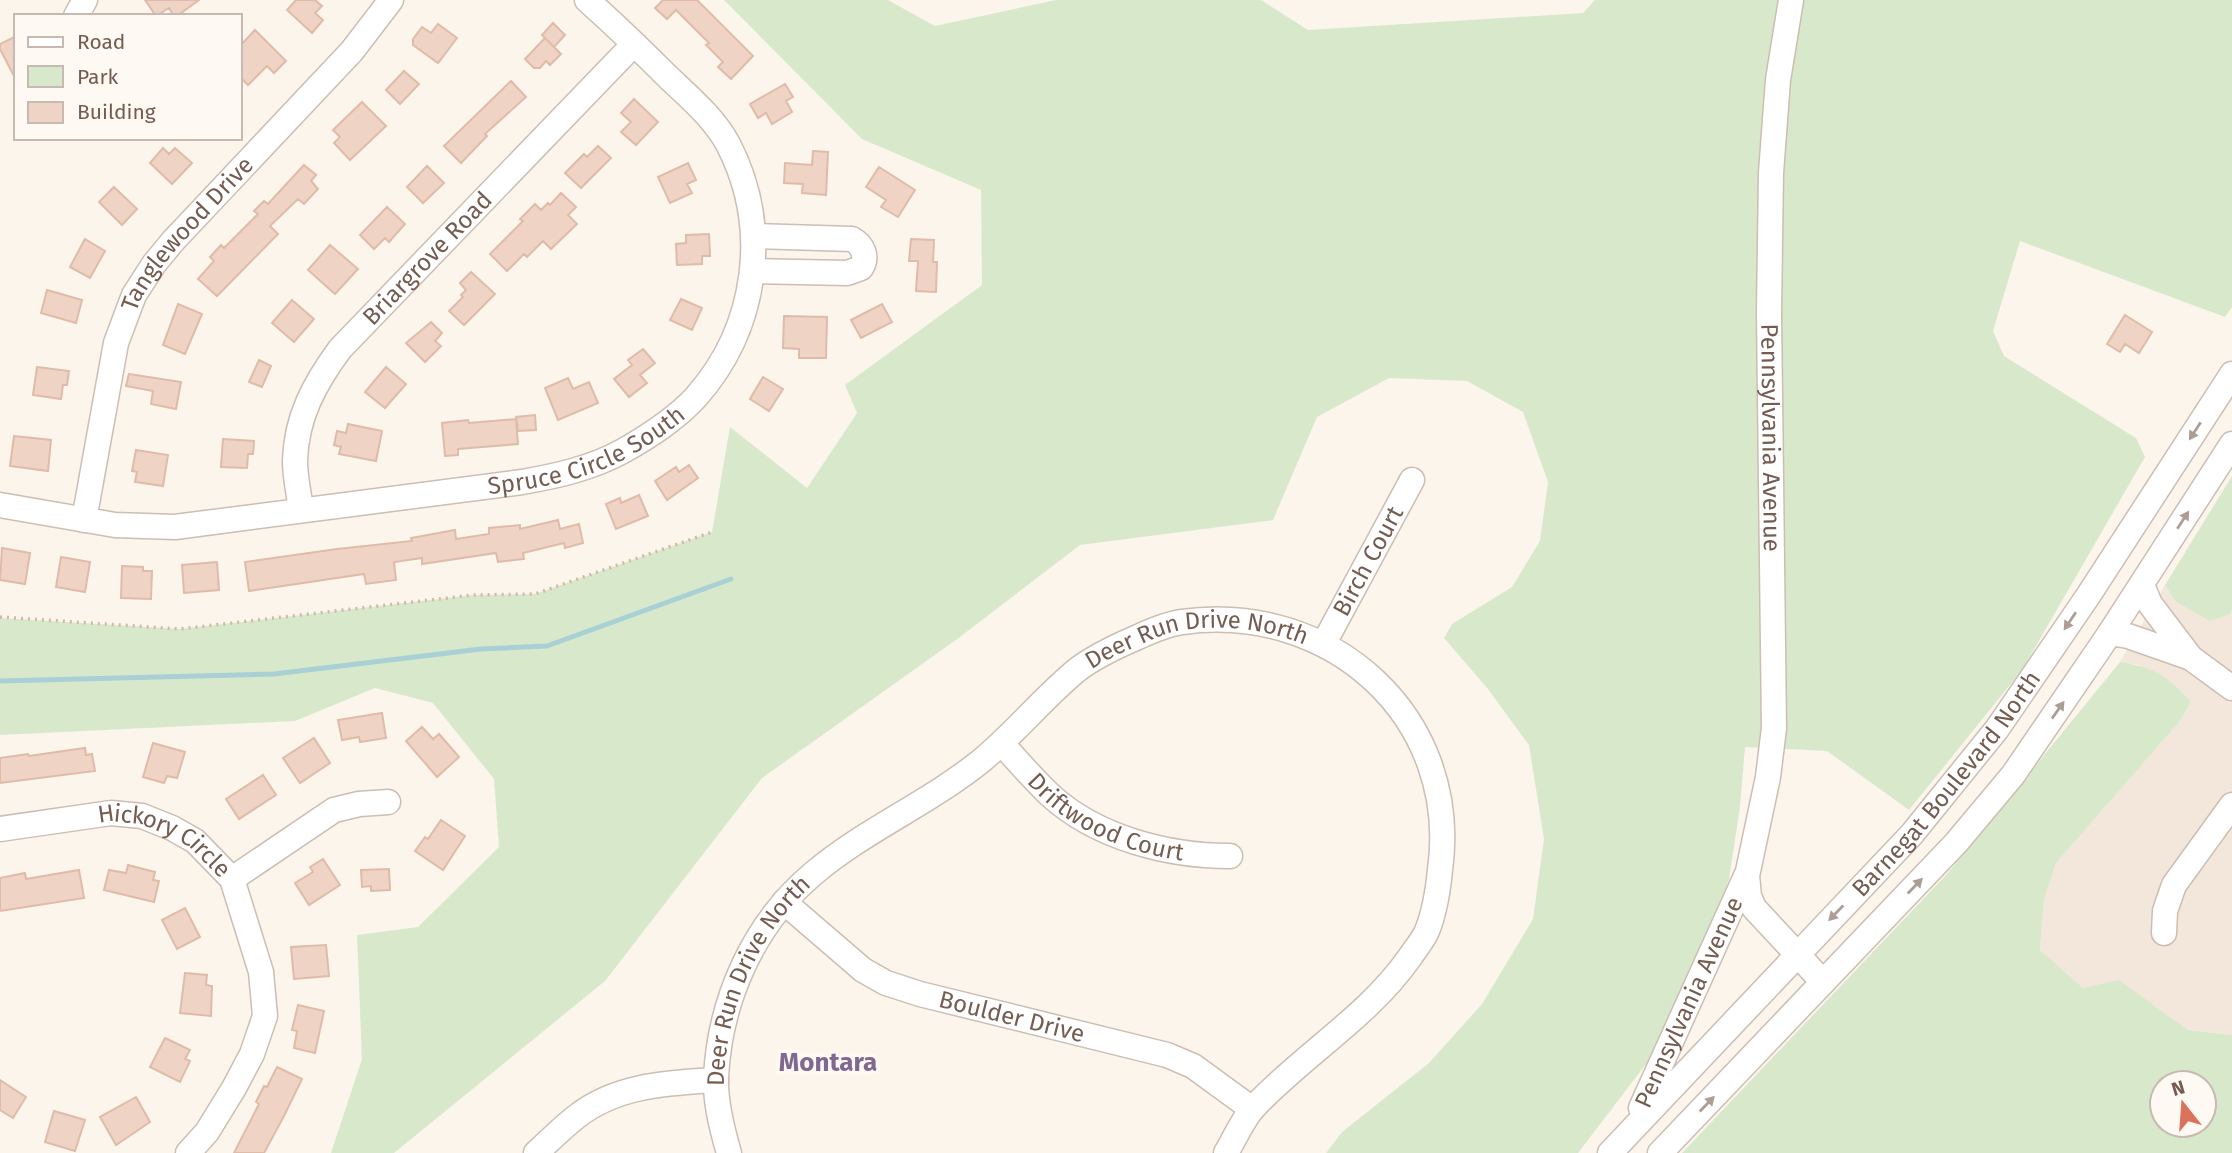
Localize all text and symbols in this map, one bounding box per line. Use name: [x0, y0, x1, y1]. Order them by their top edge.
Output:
legend: [14, 14, 242, 140]
text: Road: [77, 29, 125, 55]
text: Park: [77, 64, 119, 90]
text: Building: [77, 99, 156, 125]
street label: Tanglewood Drive: [115, 151, 259, 315]
street label: Briargrove Road: [357, 186, 498, 331]
street label: Pennsylvania Avenue: [1755, 323, 1786, 552]
street label: Spruce Circle South: [486, 400, 691, 500]
one-way arrow: [2188, 421, 2201, 441]
street label: Birch Court: [1327, 501, 1409, 621]
one-way arrow: [2177, 510, 2190, 530]
street label: Deer Run Drive North: [1080, 605, 1312, 675]
one-way arrow: [2063, 612, 2077, 630]
street label: Barnegat Boulevard North: [1846, 666, 2046, 902]
one-way arrow: [2051, 701, 2065, 719]
street label: Driftwood Court: [1022, 767, 1186, 867]
street label: Hickory Circle: [96, 799, 237, 883]
street label: Deer Run Drive North: [702, 870, 816, 1086]
one-way arrow: [1906, 878, 1922, 895]
street label: Pennsylvania Avenue: [1629, 892, 1749, 1112]
one-way arrow: [1829, 904, 1845, 921]
street label: Boulder Drive: [936, 985, 1088, 1048]
district label: Montara: [779, 1047, 877, 1078]
north arrow: [2148, 1069, 2218, 1139]
text: N: [2169, 1075, 2188, 1101]
one-way arrow: [1698, 1096, 1714, 1113]

